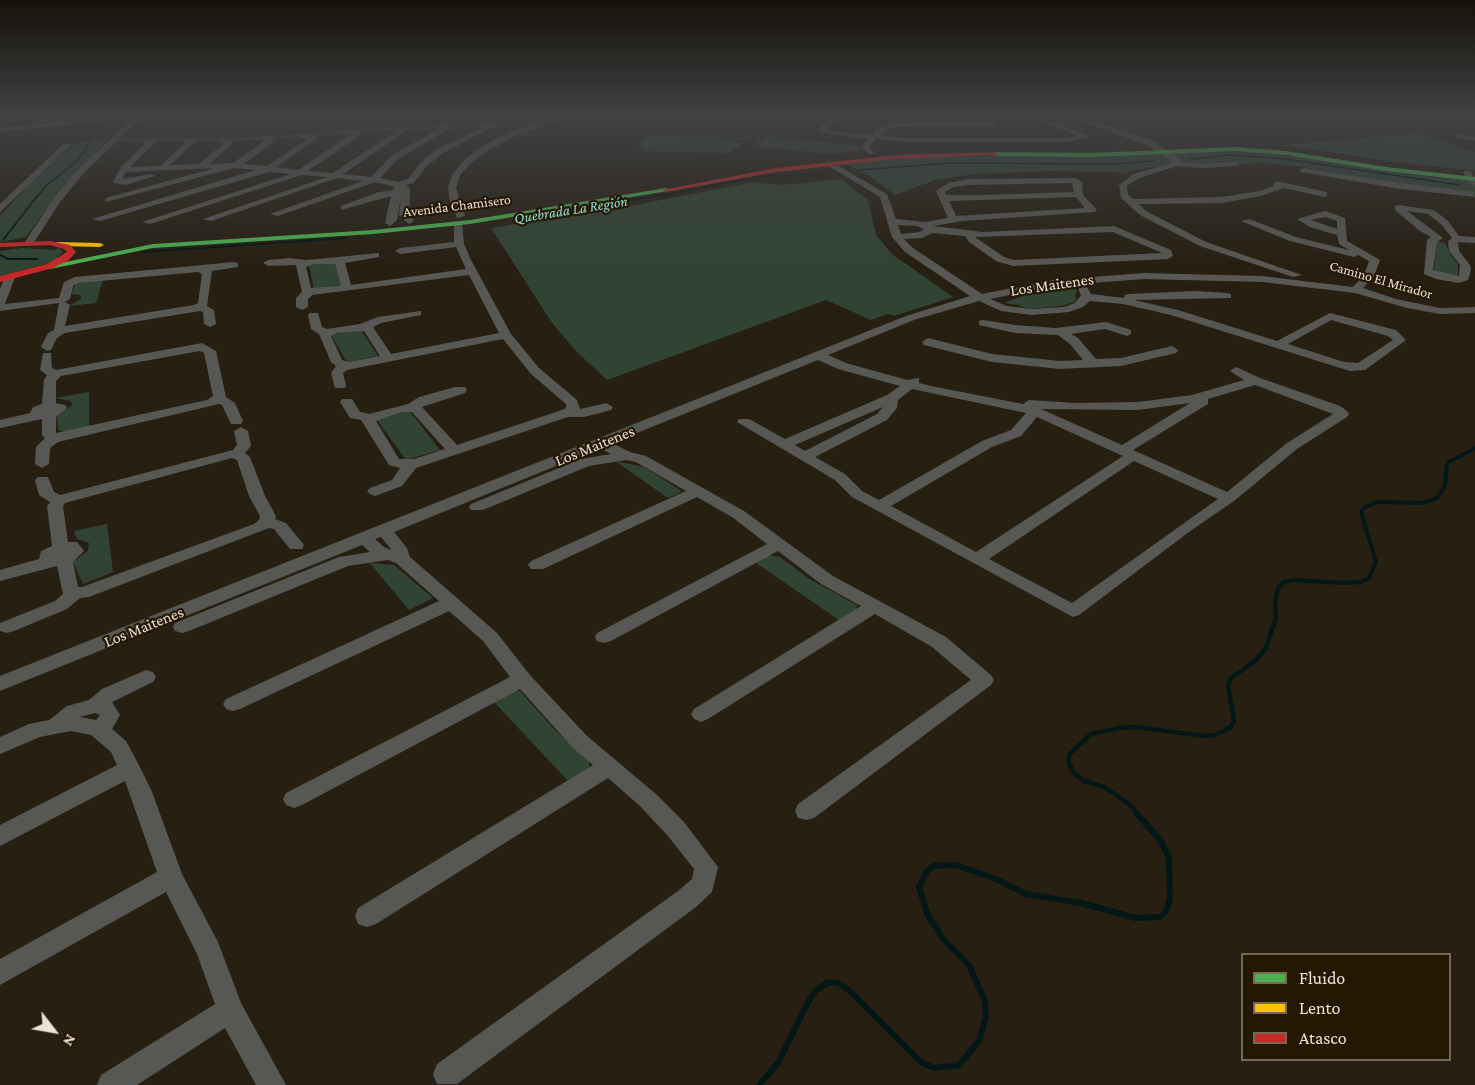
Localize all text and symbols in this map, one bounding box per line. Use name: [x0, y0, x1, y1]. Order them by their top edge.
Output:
street label: Avenida Chamisero: [402, 191, 512, 221]
water label: Quebrada La Región: [513, 192, 629, 228]
street label: Camino El Mirador: [1328, 257, 1434, 303]
street label: Los Maitenes: [1009, 270, 1095, 300]
street label: Los Maitenes: [552, 421, 638, 471]
street label: Los Maitenes: [101, 602, 187, 652]
legend: [1241, 953, 1451, 1061]
text: Fluido: [1299, 968, 1345, 988]
text: Lento: [1299, 998, 1340, 1018]
north arrow: [24, 1001, 84, 1061]
text: Atasco: [1299, 1028, 1347, 1048]
text: N: [60, 1031, 80, 1050]

